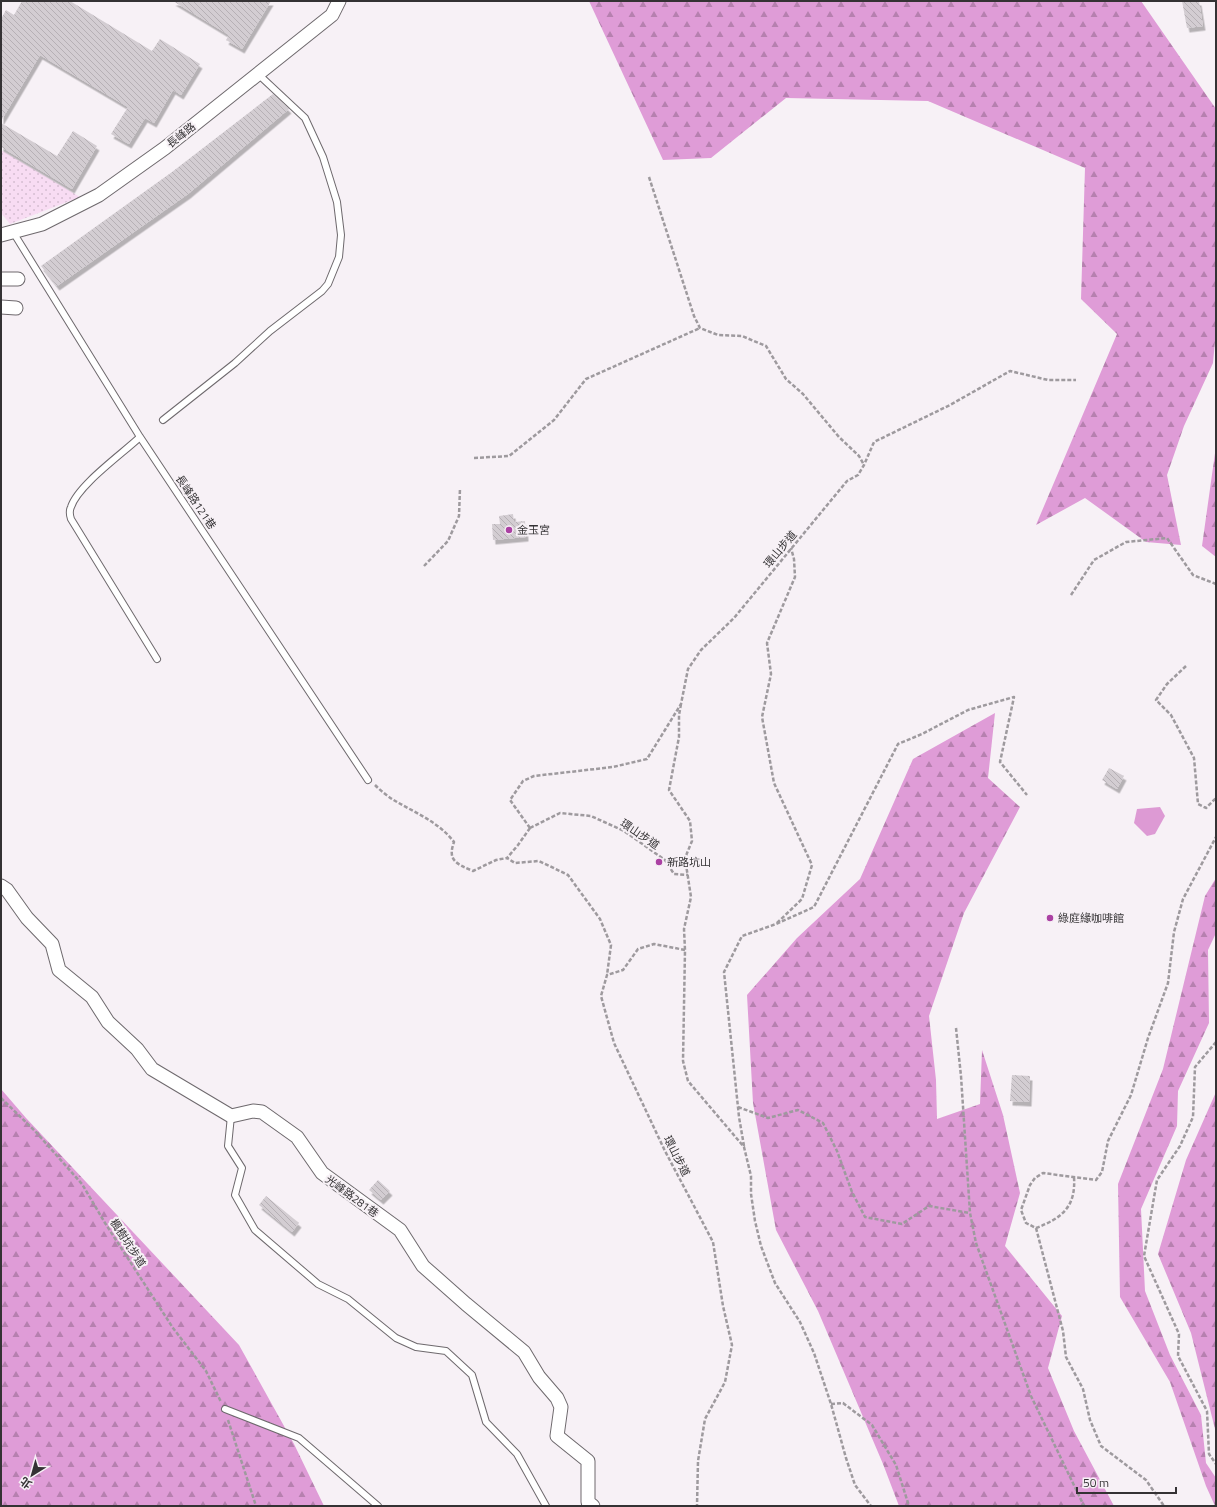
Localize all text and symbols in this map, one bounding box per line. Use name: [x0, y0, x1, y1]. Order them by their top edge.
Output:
street label: 長峰路: [163, 119, 199, 151]
street label: 長峰路121巷: [172, 472, 220, 532]
place label: 金玉宮: [517, 522, 550, 538]
marker: 金玉宮: [504, 525, 514, 535]
street label: 環山步道: [760, 527, 800, 571]
street label: 環山步道: [617, 815, 663, 853]
place label: 新路坑山: [667, 854, 711, 870]
marker: 新路坑山: [654, 857, 664, 867]
place label: 綠庭緣咖啡館: [1058, 910, 1124, 926]
marker: 綠庭緣咖啡館: [1045, 913, 1055, 923]
street label: 環山步道: [660, 1133, 694, 1179]
street label: 光峰路281巷: [322, 1171, 382, 1221]
street label: 楓樹坑步道: [106, 1216, 150, 1270]
north arrow: [12, 1455, 52, 1495]
scale bar: [1077, 1469, 1176, 1495]
text: 北: [17, 1473, 35, 1493]
text: 50 m: [1083, 1473, 1109, 1492]

